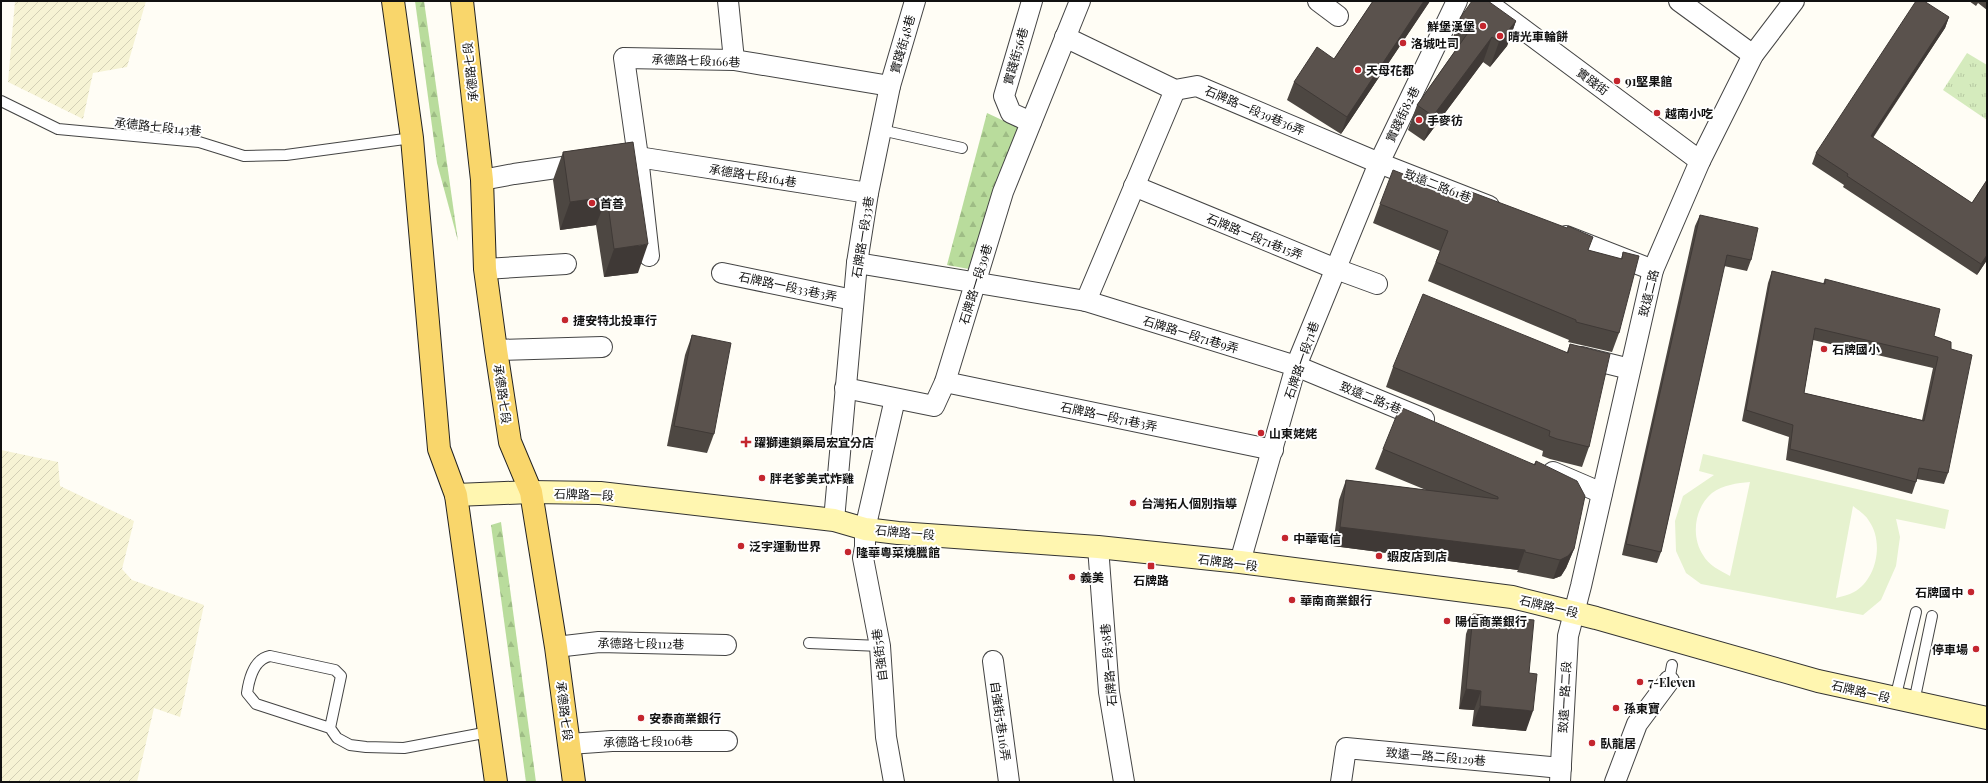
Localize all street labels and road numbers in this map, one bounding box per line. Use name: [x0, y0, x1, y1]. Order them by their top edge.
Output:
street label: 實踐街48巷: [886, 13, 918, 75]
street label: 實踐街56巷: [999, 25, 1031, 87]
street label: 承德路七段: [459, 41, 481, 103]
street label: 承德路七段166巷: [651, 50, 741, 70]
street label: 實踐街: [1574, 64, 1612, 98]
street label: 石牌路一段39巷36弄: [1203, 82, 1307, 138]
street label: 實踐街82巷: [1382, 84, 1422, 144]
street label: 承德路七段143巷: [114, 113, 202, 139]
street label: 承德路七段164巷: [708, 160, 798, 190]
street label: 致遠二路61巷: [1402, 165, 1474, 205]
street label: 石牌路一段33巷: [848, 195, 876, 279]
street label: 石牌路一段71巷15弄: [1204, 209, 1306, 263]
street label: 石牌路一段39巷: [955, 242, 995, 326]
street label: 石牌路一段33巷3弄: [737, 268, 839, 304]
street label: 致遠二路: [1634, 268, 1662, 318]
street label: 石牌路一段71巷9弄: [1141, 312, 1241, 356]
street label: 石牌路一段71巷: [1280, 319, 1322, 401]
street label: 承德路七段: [491, 363, 515, 425]
street label: 致遠二路5巷: [1338, 377, 1404, 417]
street label: 石牌路一段71巷3弄: [1059, 398, 1159, 434]
street label: 石牌路一段: [554, 485, 614, 503]
street label: 石牌路一段: [874, 521, 936, 543]
street label: 石牌路一段: [1197, 550, 1259, 574]
street label: 石牌路一段: [1518, 591, 1580, 621]
street label: 石牌路一段58巷: [1096, 623, 1120, 707]
street label: 自強街5巷: [868, 628, 890, 682]
street label: 承德路七段112巷: [598, 634, 684, 652]
street label: 致遠一路二段: [1554, 661, 1574, 733]
street label: 石牌路一段: [1830, 676, 1892, 706]
street label: 承德路七段: [553, 680, 577, 742]
street label: 自強街5巷116弄: [988, 680, 1014, 762]
street label: 承德路七段106巷: [603, 732, 693, 750]
street label: 致遠一路二段129巷: [1385, 744, 1487, 768]

